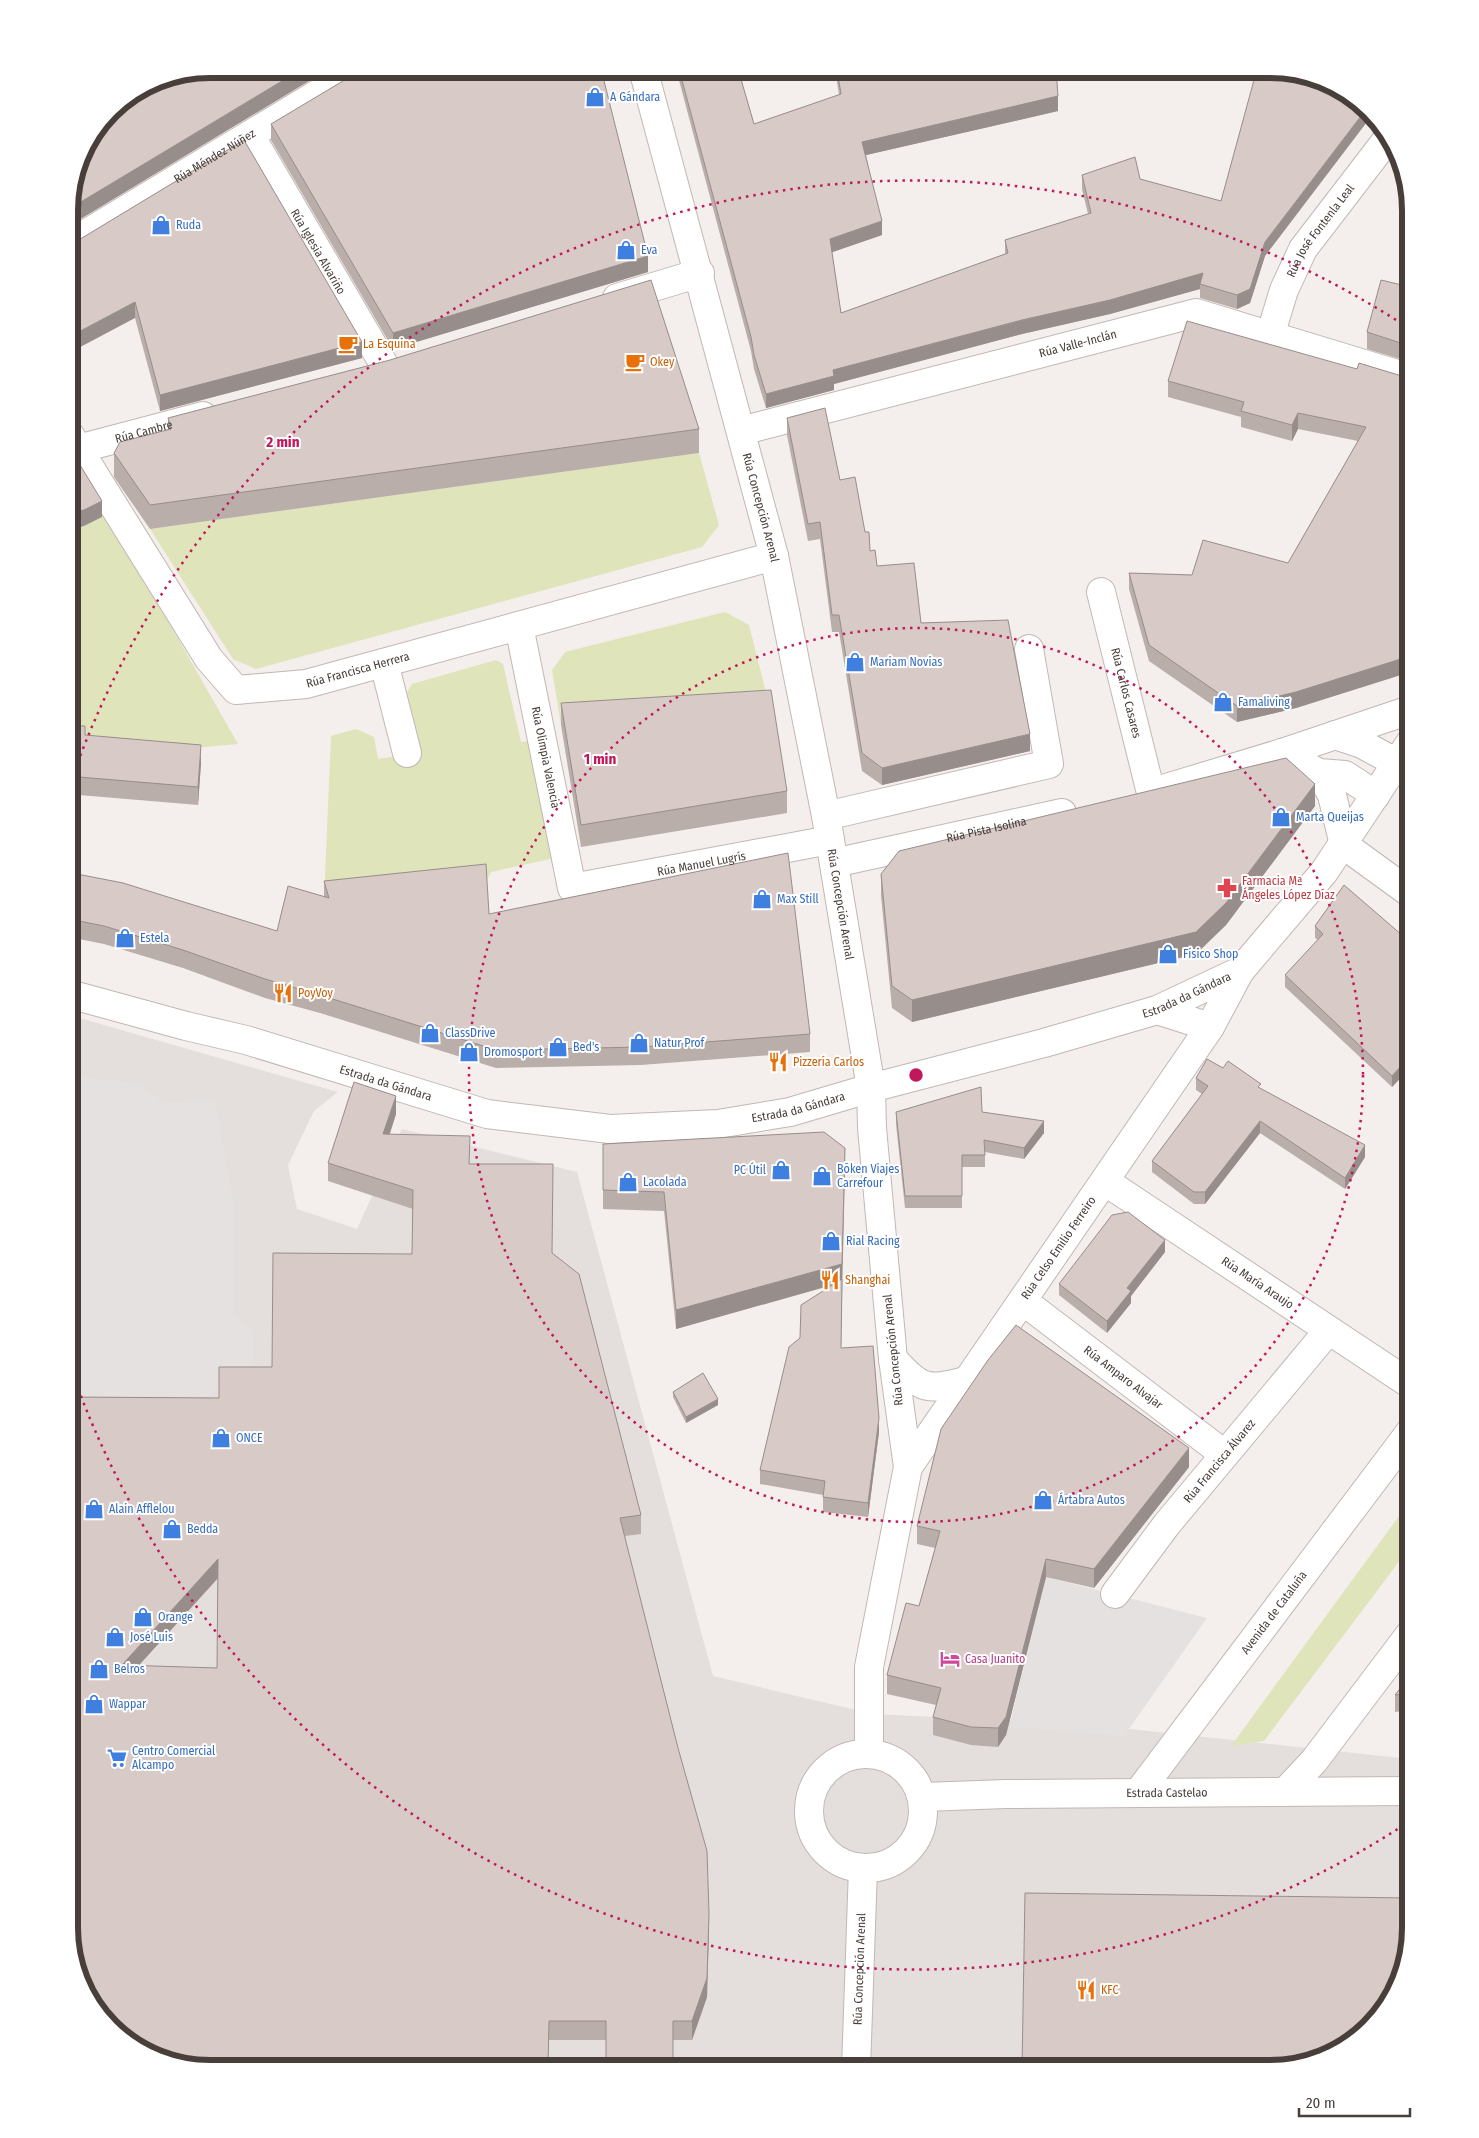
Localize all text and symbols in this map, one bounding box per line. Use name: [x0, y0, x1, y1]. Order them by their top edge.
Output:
shop icon: A Gándara: [584, 86, 606, 108]
place label: A Gándara: [610, 90, 660, 104]
street label: Rúa Méndez Núñez: [171, 126, 258, 186]
street label: Rúa José Fontenla Leal: [1284, 181, 1357, 279]
street label: Rúa Iglesia Alvariño: [288, 206, 348, 297]
shop icon: Ruda: [150, 214, 172, 236]
place label: Ruda: [176, 218, 201, 232]
shop icon: Eva: [615, 239, 637, 261]
place label: Eva: [641, 243, 658, 257]
street label: Rúa Valle-Inclán: [1038, 327, 1118, 360]
cafe icon: La Esquina: [337, 333, 359, 355]
place label: La Esquina: [363, 337, 416, 351]
cafe icon: Okey: [624, 351, 646, 373]
place label: Okey: [650, 355, 675, 369]
street label: Rúa Cambre: [114, 417, 174, 446]
text: 2 min: [265, 433, 300, 451]
street label: Rúa Concepción Arenal: [740, 451, 782, 563]
street label: Rúa Carlos Casares: [1108, 646, 1144, 740]
street label: Rúa Francisca Herrera: [305, 649, 411, 691]
shop icon: Mariam Novias: [844, 651, 866, 673]
place label: Mariam Novias: [870, 655, 942, 669]
shop icon: Famaliving: [1212, 691, 1234, 713]
place label: Famaliving: [1238, 695, 1290, 709]
street label: Rúa Olimpia Valencia: [528, 705, 563, 810]
text: 1 min: [584, 750, 616, 768]
shop icon: Marta Queijas: [1270, 806, 1292, 828]
place label: Marta Queijas: [1296, 810, 1364, 824]
street label: Rúa Pista Isolina: [945, 814, 1028, 845]
street label: Rúa Concepción Arenal: [825, 848, 857, 961]
street label: Rúa Manuel Lugrís: [656, 849, 747, 879]
place label: Farmacia Mª Ángeles López Díaz: [1242, 874, 1335, 902]
pharmacy icon: Farmacia Mª Ángeles López Díaz: [1216, 877, 1238, 899]
shop icon: Max Still: [751, 888, 773, 910]
place label: Max Still: [777, 892, 819, 906]
shop icon: Estela: [114, 927, 136, 949]
place label: Estela: [140, 931, 169, 945]
shop icon: Físico Shop: [1157, 943, 1179, 965]
place label: Físico Shop: [1183, 947, 1238, 961]
street label: Estrada da Gándara: [1141, 969, 1233, 1021]
restaurant icon: PoyVoy: [272, 982, 294, 1004]
place label: PoyVoy: [298, 986, 334, 1000]
shop icon: ClassDrive: [419, 1022, 441, 1044]
place label: ClassDrive: [445, 1026, 495, 1040]
shop icon: Natur Prof: [628, 1032, 650, 1054]
shop icon: Bed's: [547, 1036, 569, 1058]
place label: Natur Prof: [654, 1036, 706, 1050]
place label: Bed's: [573, 1040, 599, 1054]
shop icon: Dromosport: [458, 1041, 480, 1063]
place label: Dromosport: [484, 1045, 543, 1059]
restaurant icon: Pizzería Carlos: [767, 1051, 789, 1073]
place label: Pizzería Carlos: [793, 1055, 864, 1069]
street label: Estrada da Gándara: [338, 1062, 434, 1104]
centre of rings: [907, 1066, 925, 1084]
street label: Estrada da Gándara: [750, 1089, 847, 1125]
shop icon: PC Útil: [770, 1159, 792, 1181]
place label: PC Útil: [734, 1162, 766, 1177]
place label: Bōken Viajes Carrefour: [837, 1162, 899, 1190]
shop icon: Bōken Viajes Carrefour: [811, 1165, 833, 1187]
shop icon: Lacolada: [617, 1171, 639, 1193]
place label: Lacolada: [643, 1175, 687, 1189]
street label: Rúa Celso Emilio Ferreiro: [1018, 1193, 1099, 1302]
shop icon: Rial Racing: [820, 1230, 842, 1252]
place label: Rial Racing: [846, 1234, 900, 1248]
street label: Rúa María Araujo: [1219, 1254, 1296, 1312]
restaurant icon: Shanghai: [819, 1269, 841, 1291]
place label: Shanghai: [845, 1273, 890, 1287]
street label: Rúa Concepción Arenal: [880, 1293, 906, 1407]
street label: Rúa Amparo Alvajar: [1081, 1343, 1166, 1412]
street label: Rúa Francisca Álvarez: [1181, 1416, 1258, 1506]
shop icon: ONCE: [210, 1427, 232, 1449]
place label: ONCE: [236, 1431, 263, 1445]
shop icon: Ártabra Autos: [1032, 1489, 1054, 1511]
place label: Ártabra Autos: [1058, 1492, 1125, 1507]
shop icon: Alain Afflelou: [83, 1498, 105, 1520]
place label: Alain Afflelou: [109, 1502, 175, 1516]
shop icon: Bedda: [161, 1518, 183, 1540]
place label: Bedda: [187, 1522, 218, 1536]
street label: Avenida de Cataluña: [1238, 1568, 1310, 1657]
shop icon: Orange: [132, 1606, 154, 1628]
place label: Orange: [158, 1610, 193, 1624]
shop icon: José Luis: [104, 1626, 126, 1648]
place label: José Luis: [130, 1630, 173, 1644]
hotel icon: Casa Juanito: [939, 1648, 961, 1670]
place label: Casa Juanito: [965, 1652, 1025, 1666]
shop icon: Belros: [88, 1658, 110, 1680]
place label: Belros: [114, 1662, 145, 1676]
shop icon: Wappar: [83, 1693, 105, 1715]
place label: Wappar: [109, 1697, 147, 1711]
place label: Centro Comercial Alcampo: [132, 1744, 215, 1772]
supermarket icon: Centro Comercial Alcampo: [106, 1747, 128, 1769]
street label: Estrada Castelao: [1126, 1786, 1208, 1800]
street label: Rúa Concepción Arenal: [851, 1913, 868, 2025]
restaurant icon: KFC: [1075, 1979, 1097, 2001]
place label: KFC: [1101, 1983, 1119, 1997]
scale bar: [1299, 2086, 1410, 2118]
text: 20 m: [1306, 2094, 1336, 2112]

